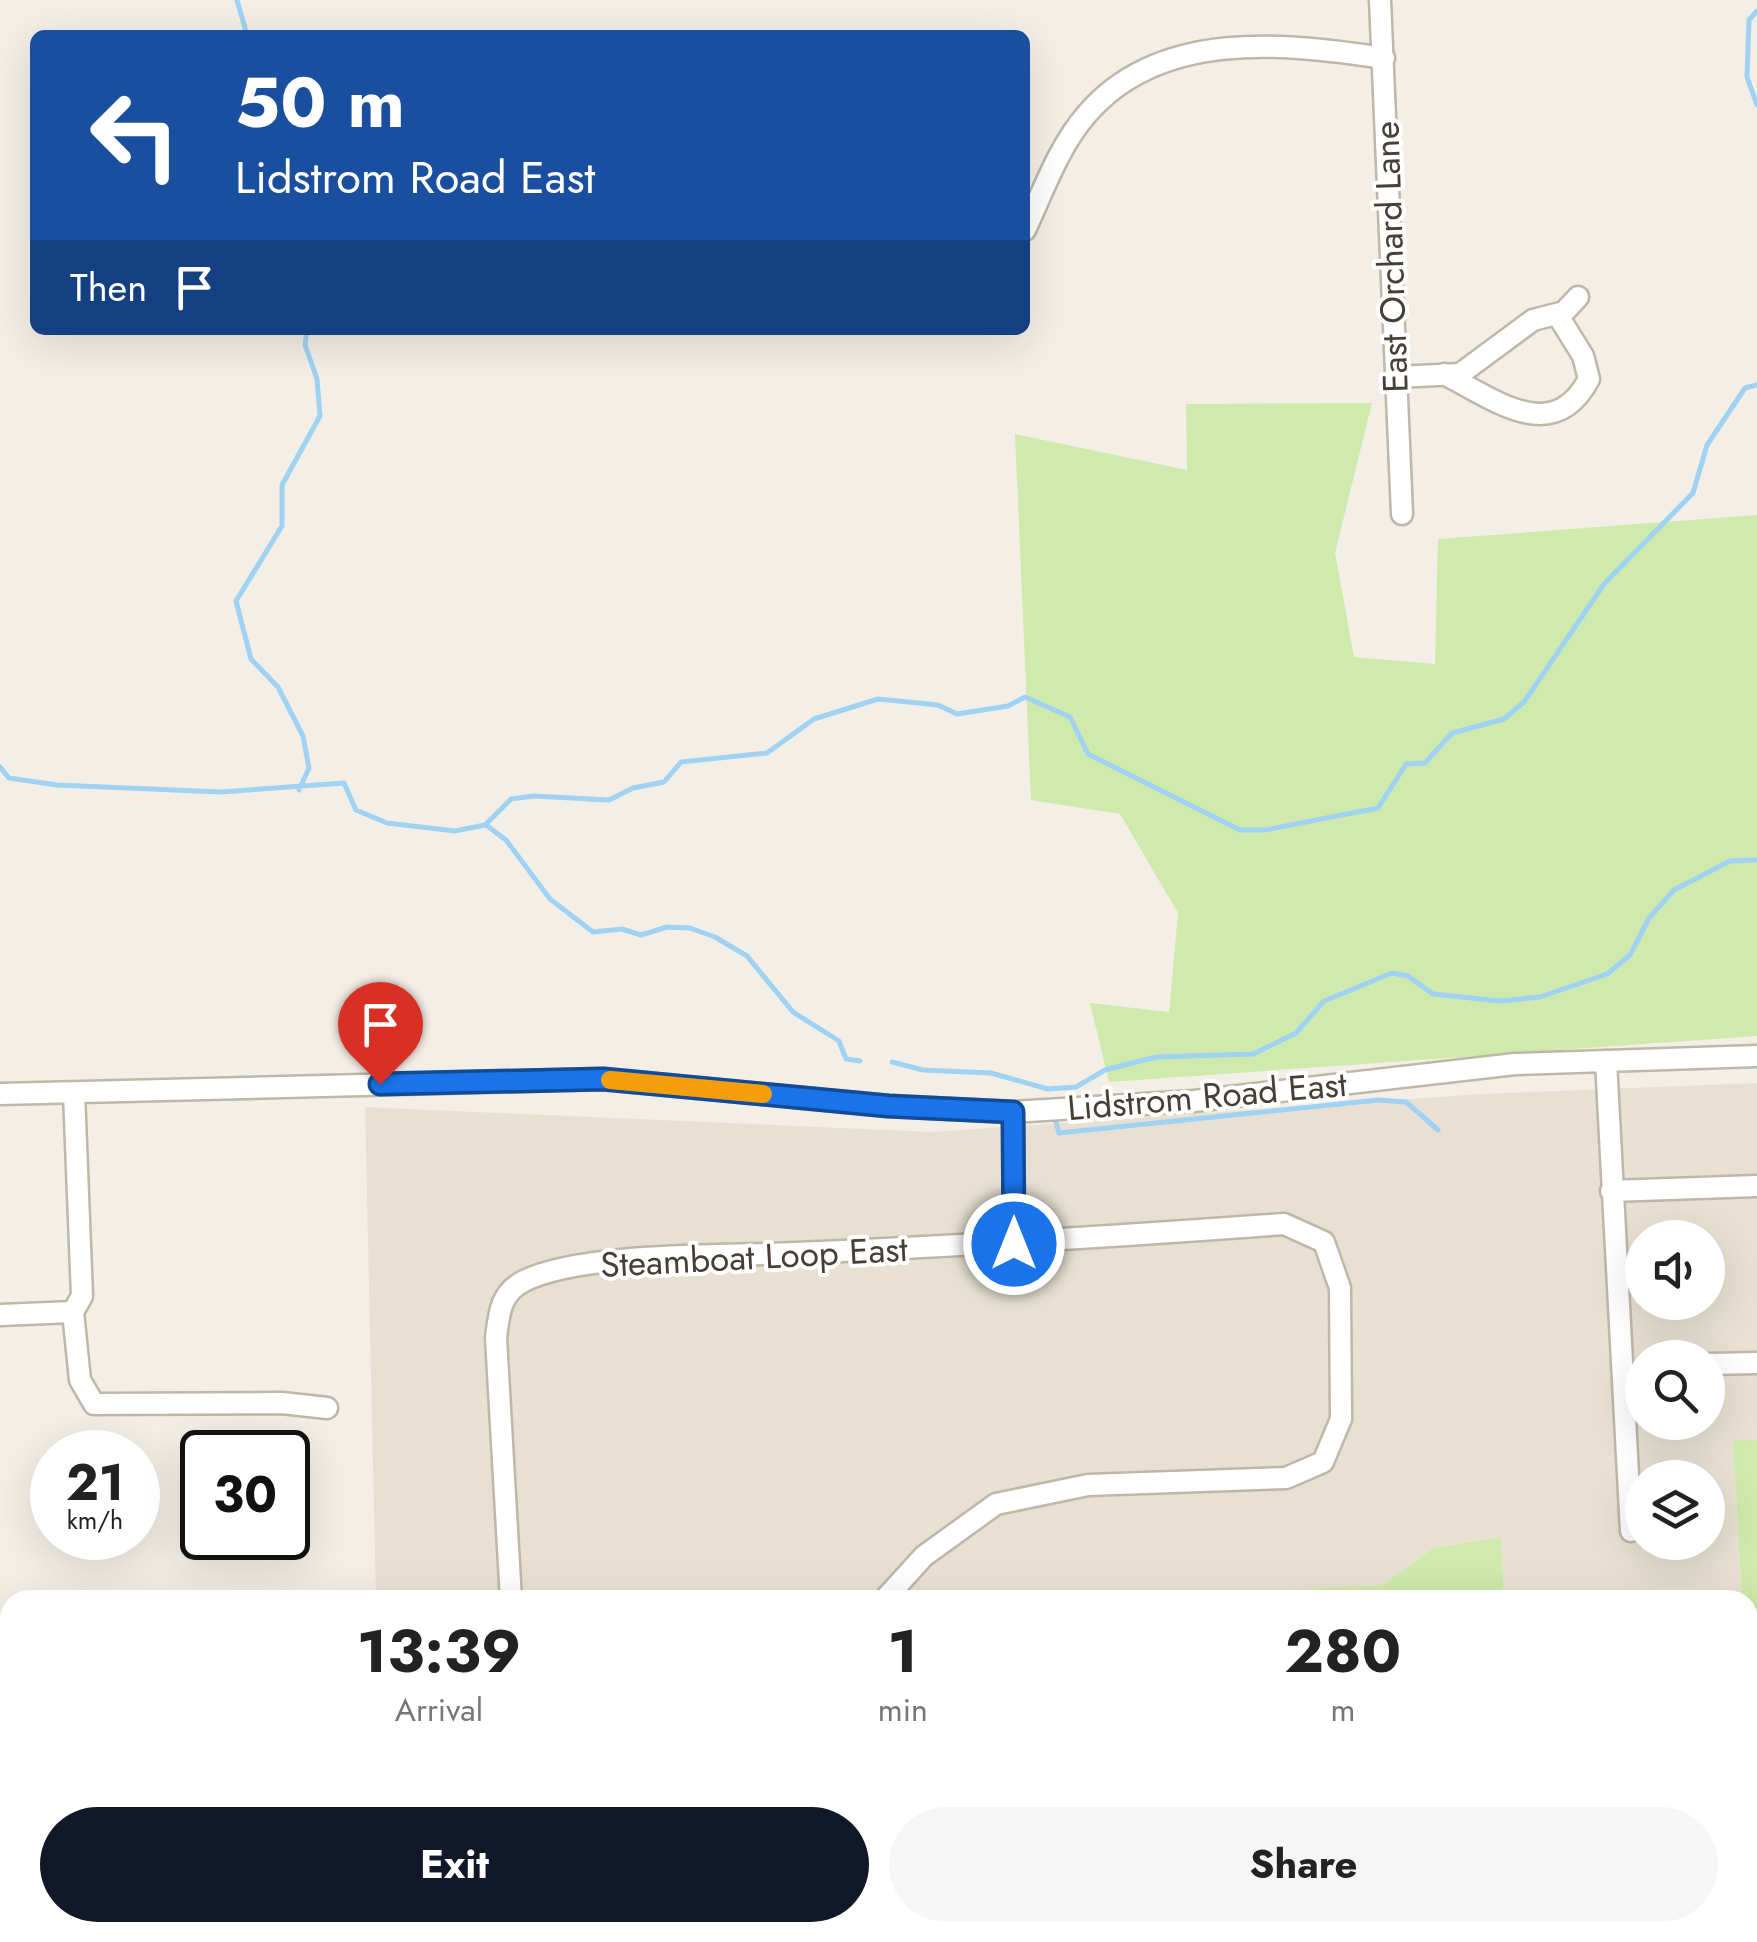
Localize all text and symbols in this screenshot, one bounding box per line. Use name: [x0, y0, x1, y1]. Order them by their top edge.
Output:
text: 50 m: [235, 52, 405, 153]
icon: left: [70, 70, 200, 200]
street label: East Orchard Lane: [1361, 120, 1421, 394]
text: Lidstrom Road East: [235, 145, 595, 210]
text: Then: [70, 260, 147, 315]
icon: arrive: [167, 260, 222, 315]
pin: [338, 982, 423, 1085]
icon: arrive: [353, 997, 408, 1052]
street label: Lidstrom Road East: [1065, 1059, 1349, 1133]
position arrow: [962, 1192, 1066, 1296]
map controls: [1625, 1220, 1725, 1560]
button: sound: [1625, 1220, 1725, 1320]
street label: Steamboat Loop East: [599, 1224, 909, 1290]
button: search: [1625, 1340, 1725, 1440]
speed limit sign: 30: [180, 1430, 310, 1560]
text: 21: [66, 1446, 124, 1519]
button: layers: [1625, 1460, 1725, 1560]
text: km/h: [67, 1502, 123, 1538]
text: 13:39: [357, 1608, 521, 1695]
text: 1: [888, 1608, 918, 1695]
text: 280: [1285, 1608, 1401, 1695]
text: Arrival: [395, 1687, 483, 1733]
text: min: [878, 1687, 928, 1733]
text: m: [1330, 1687, 1355, 1733]
button: Exit: [40, 1807, 869, 1922]
button: Share: [889, 1807, 1718, 1922]

